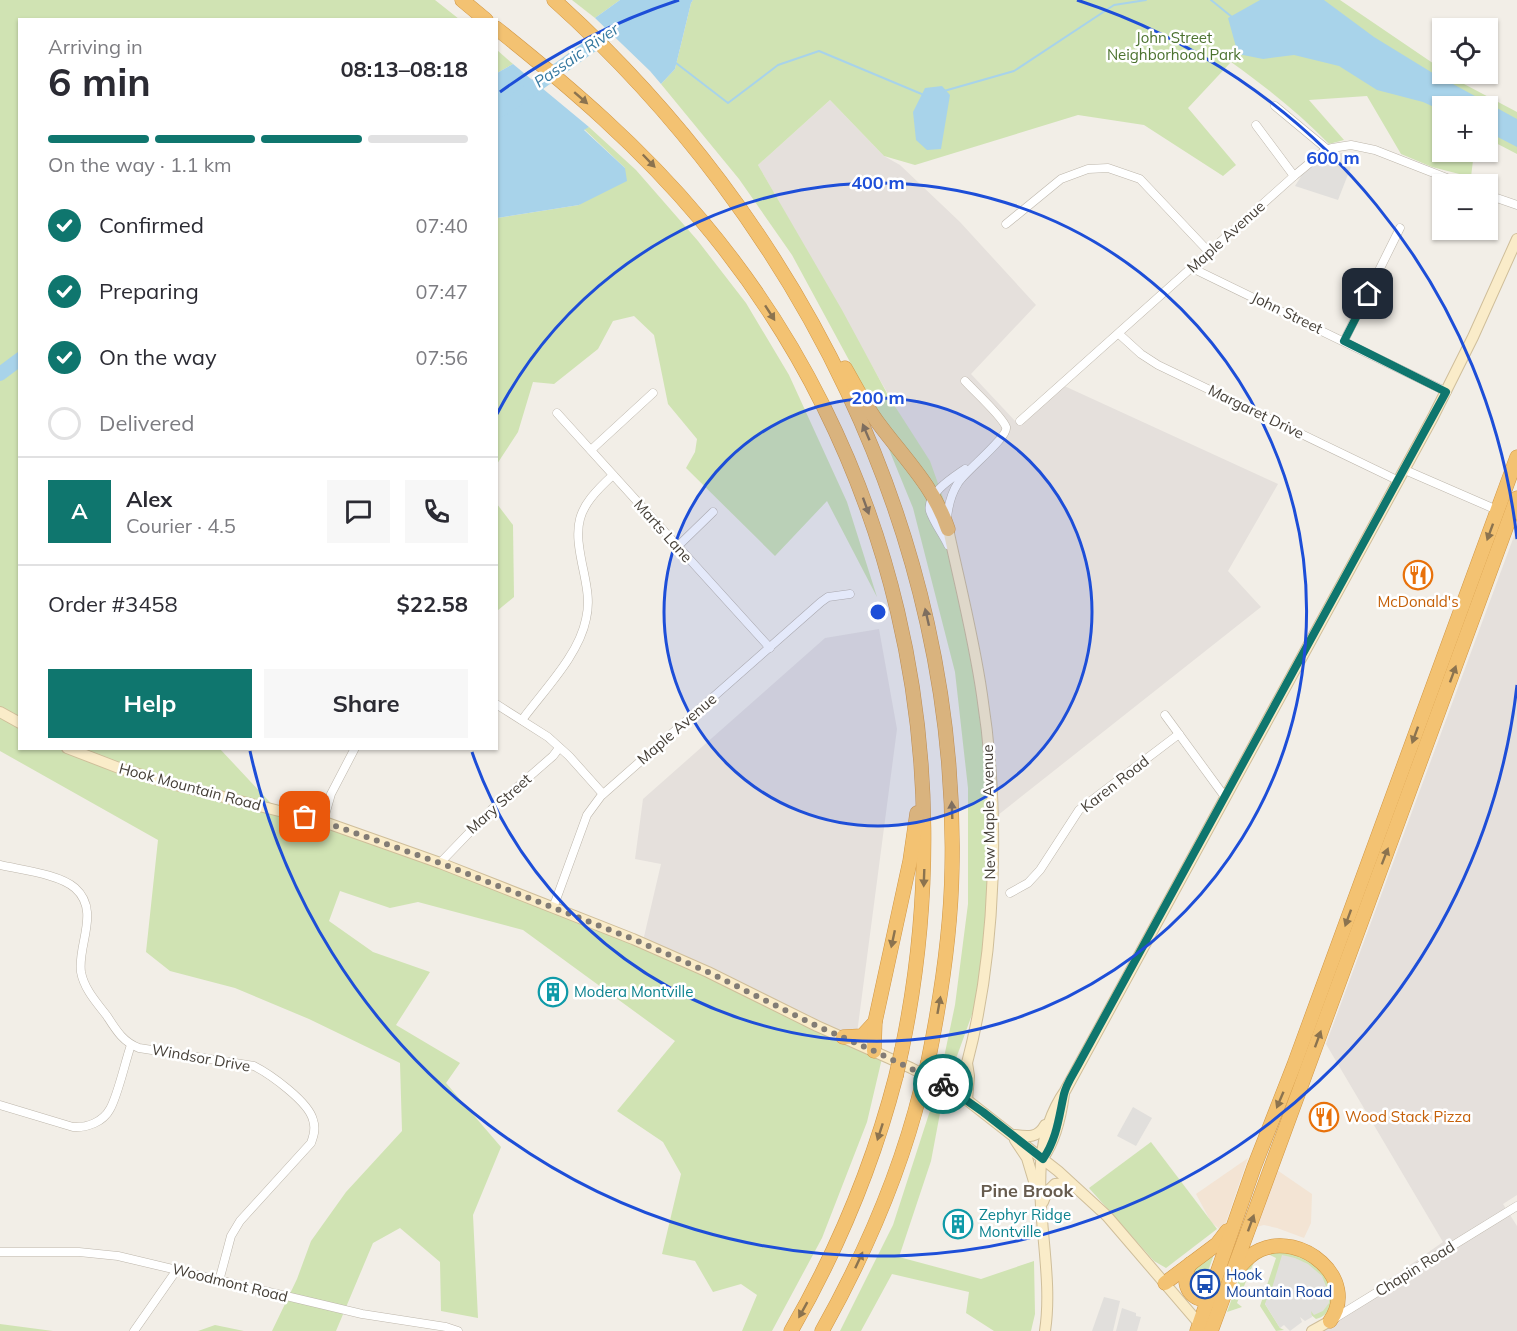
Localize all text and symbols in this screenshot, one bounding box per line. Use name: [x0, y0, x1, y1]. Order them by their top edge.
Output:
water label: Passaic River: [530, 18, 623, 92]
map controls: [1432, 18, 1498, 240]
button: locate: [1432, 18, 1498, 84]
park label: John Street Neighborhood Park: [1107, 28, 1241, 64]
text: Arriving in: [48, 34, 143, 59]
text: 08:13–08:18: [340, 55, 468, 83]
text: 6 min: [48, 57, 151, 106]
one-way arrow: [573, 91, 588, 104]
button: +: [1432, 96, 1498, 162]
text: 600 m: [1306, 146, 1360, 169]
text: On the way · 1.1 km: [48, 152, 232, 177]
one-way arrow: [641, 154, 655, 168]
text: 400 m: [851, 171, 905, 194]
button: −: [1432, 174, 1498, 240]
street label: Maple Avenue: [1183, 197, 1269, 277]
icon: check: [48, 209, 81, 242]
text: Confirmed: [99, 211, 204, 239]
text: 07:40: [415, 213, 468, 238]
pin: [1342, 268, 1393, 319]
icon: check: [48, 275, 81, 308]
text: Preparing: [99, 277, 199, 305]
icon: home: [1351, 277, 1384, 310]
text: 07:47: [415, 279, 468, 304]
street label: John Street: [1249, 287, 1326, 338]
one-way arrow: [764, 305, 776, 321]
icon: check: [48, 341, 81, 374]
text: On the way: [99, 343, 217, 371]
text: 07:56: [415, 345, 468, 370]
street label: Margaret Drive: [1205, 380, 1307, 443]
text: 200 m: [851, 386, 905, 409]
text: Delivered: [99, 409, 194, 437]
one-way arrow: [861, 423, 871, 441]
button: chat: [327, 480, 390, 543]
button: phone: [405, 480, 468, 543]
text: Alex: [126, 485, 172, 513]
street label: Marts Lane: [630, 495, 697, 566]
text: A: [71, 497, 88, 525]
one-way arrow: [861, 498, 871, 516]
text: Courier · 4.5: [126, 513, 236, 538]
one-way arrow: [1484, 523, 1494, 541]
restaurant icon: McDonald's: [1402, 559, 1434, 591]
text: Order #3458: [48, 590, 178, 618]
text: $22.58: [397, 590, 468, 618]
place label: McDonald's: [1377, 592, 1459, 611]
centre of rings: [868, 602, 888, 622]
one-way arrow: [921, 608, 931, 627]
one-way arrow: [1449, 664, 1459, 682]
button: Help: [48, 669, 252, 738]
button: Share: [264, 669, 468, 738]
street label: Maple Avenue: [633, 689, 720, 768]
one-way arrow: [1410, 726, 1420, 744]
street label: New Maple Avenue: [978, 744, 999, 880]
street label: Karen Road: [1077, 751, 1153, 816]
street label: Hook Mountain Road: [117, 758, 263, 815]
street label: Mary Street: [462, 769, 535, 838]
pin: [279, 791, 330, 842]
icon: bag: [288, 800, 321, 833]
one-way arrow: [947, 801, 956, 820]
one-way arrow: [1381, 847, 1391, 865]
one-way arrow: [919, 869, 928, 888]
one-way arrow: [1343, 909, 1353, 927]
one-way arrow: [888, 930, 897, 949]
building icon: Modera Montville: [537, 976, 569, 1008]
place label: Modera Montville: [574, 982, 693, 1001]
one-way arrow: [934, 995, 943, 1014]
one-way arrow: [1313, 1030, 1323, 1048]
street label: Windsor Drive: [150, 1040, 252, 1076]
courier: [913, 1054, 973, 1114]
icon: bike: [927, 1068, 960, 1101]
one-way arrow: [1275, 1092, 1285, 1110]
restaurant icon: Wood Stack Pizza: [1308, 1101, 1340, 1133]
place label: Wood Stack Pizza: [1345, 1107, 1471, 1126]
one-way arrow: [875, 1123, 885, 1141]
district label: Pine Brook: [981, 1179, 1075, 1202]
place label: Zephyr Ridge Montville: [979, 1205, 1071, 1241]
building icon: Zephyr Ridge Montville: [942, 1208, 974, 1240]
one-way arrow: [1246, 1213, 1256, 1231]
street label: Chapin Road: [1371, 1237, 1458, 1301]
one-way arrow: [854, 1251, 864, 1269]
street label: Woodmont Road: [170, 1259, 290, 1306]
place label: Hook Mountain Road: [1226, 1265, 1332, 1301]
bus stop icon: Hook Mountain Road: [1189, 1268, 1221, 1300]
one-way arrow: [798, 1302, 808, 1319]

